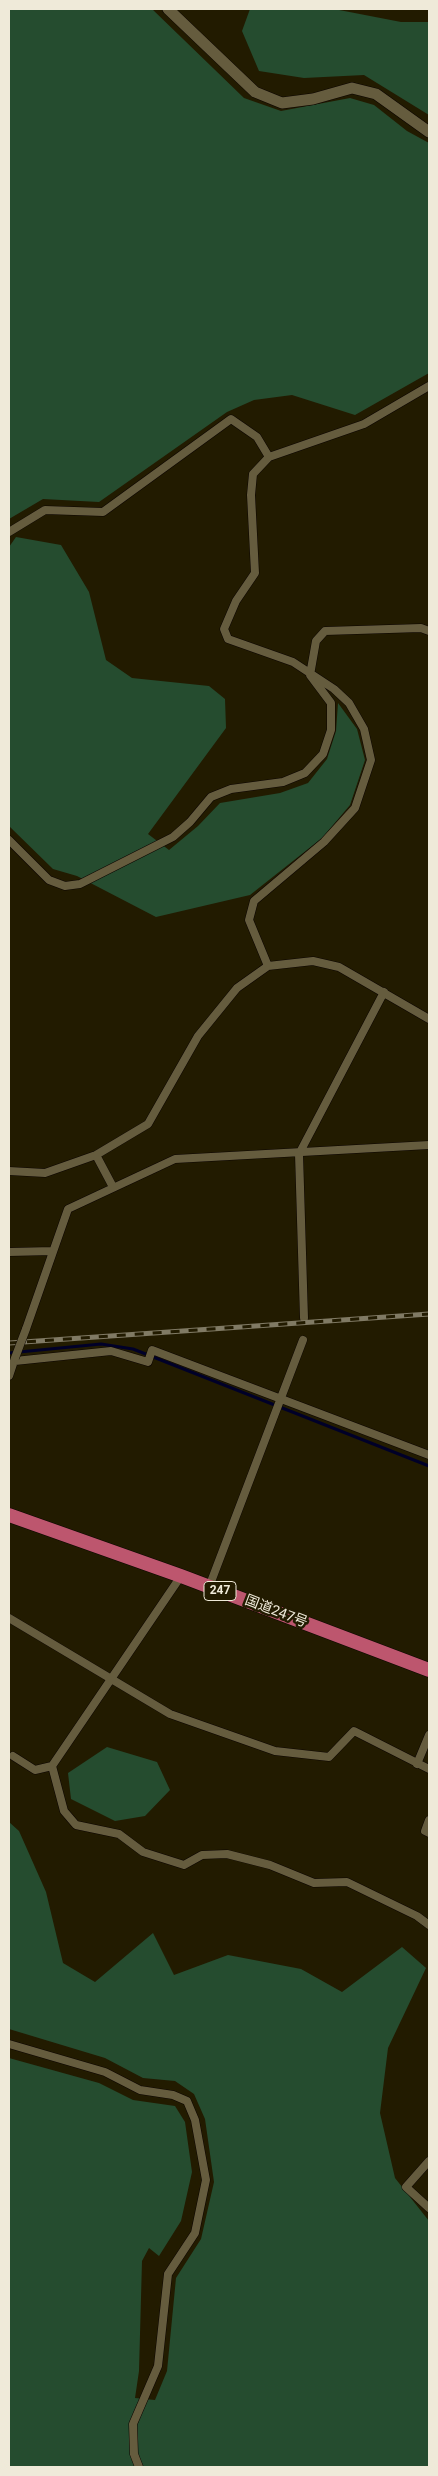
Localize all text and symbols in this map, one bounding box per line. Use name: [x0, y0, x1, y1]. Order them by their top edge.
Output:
road number: 247: [204, 1582, 236, 1600]
street label: 国道247号: [242, 1592, 310, 1632]

